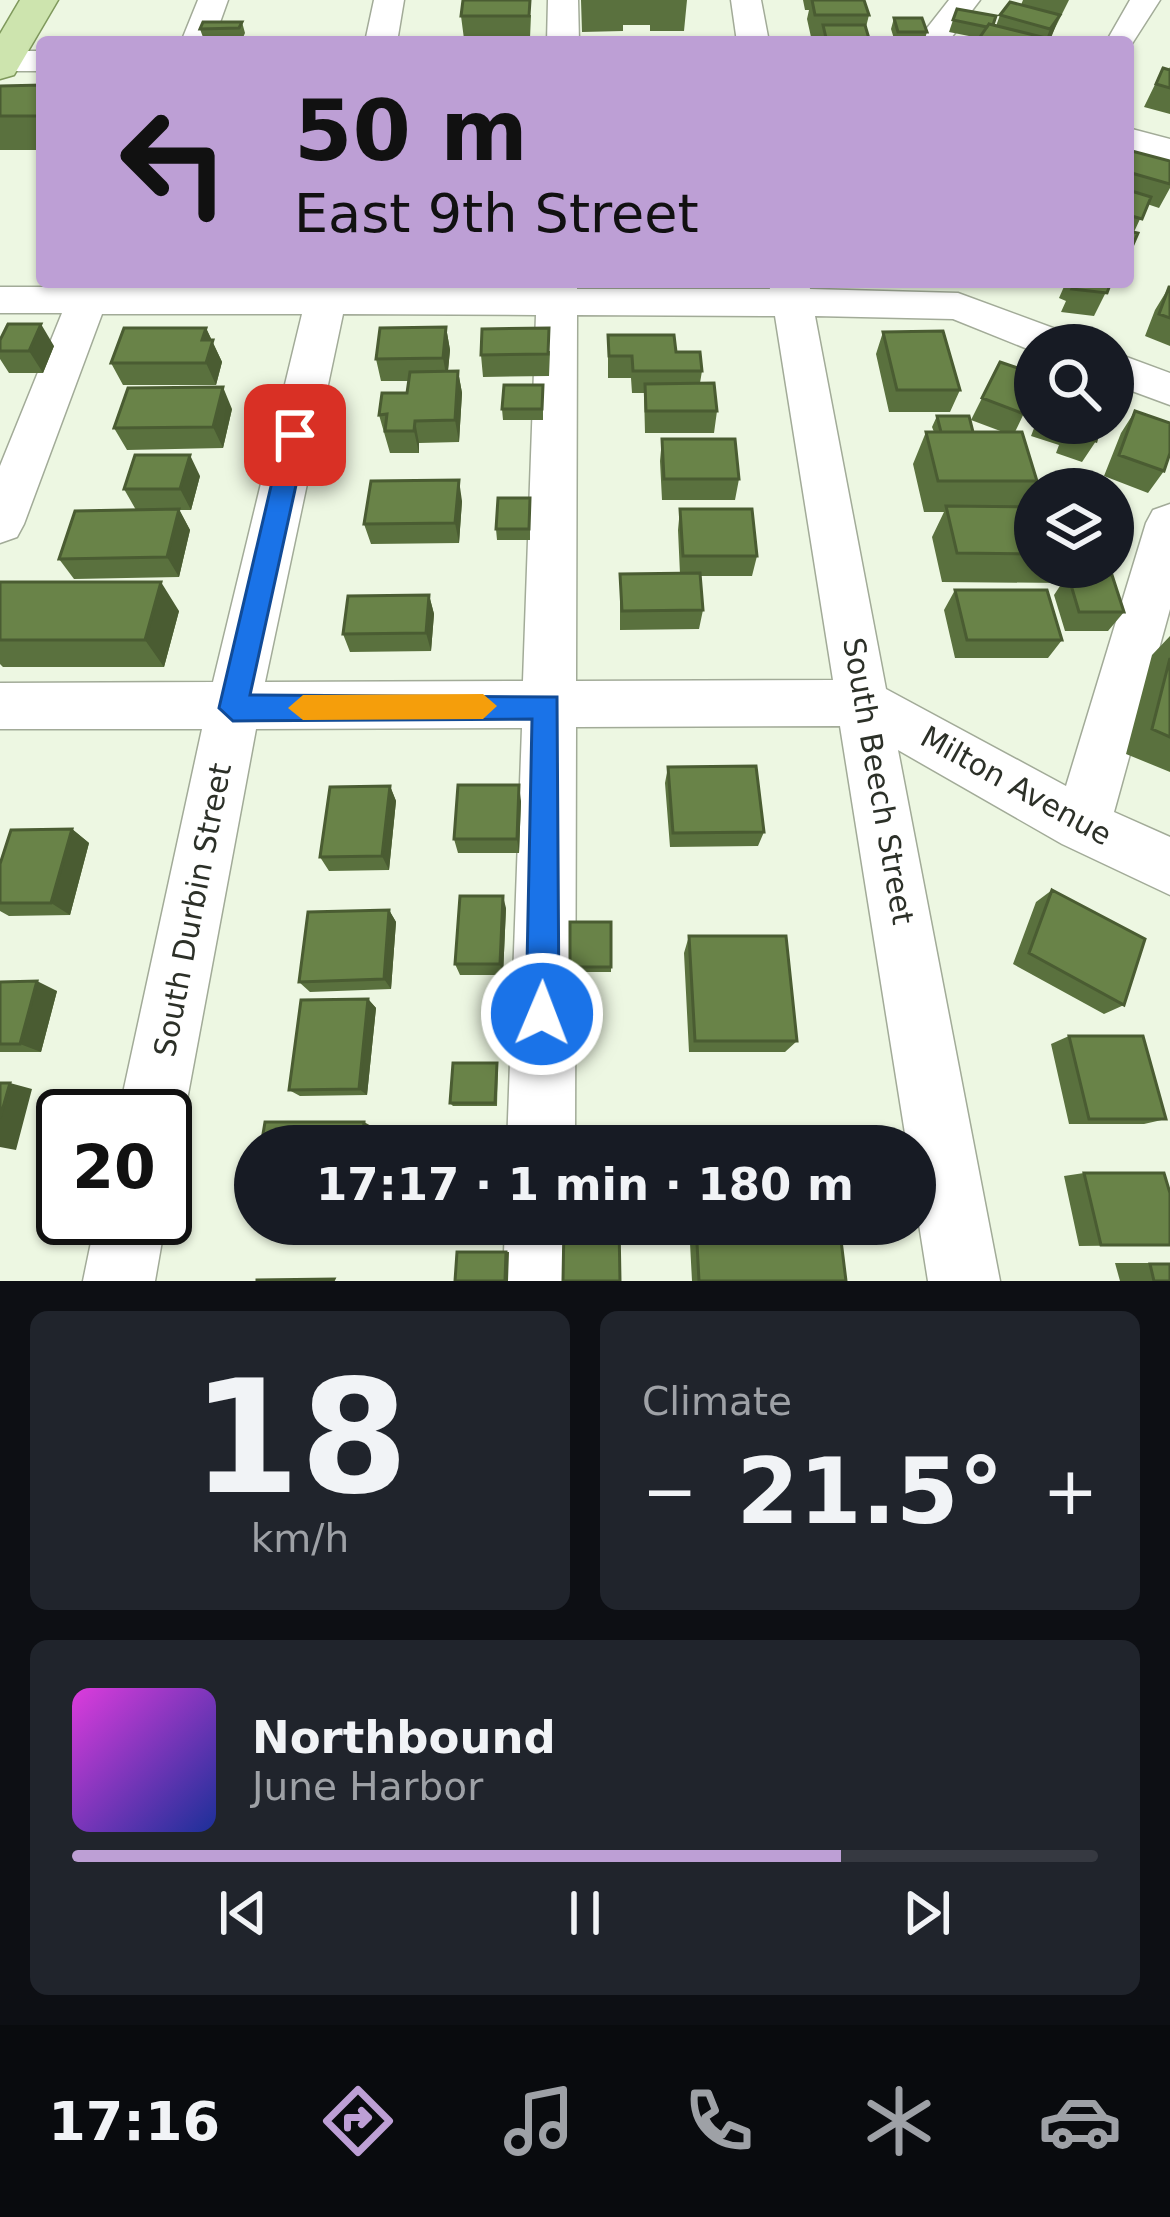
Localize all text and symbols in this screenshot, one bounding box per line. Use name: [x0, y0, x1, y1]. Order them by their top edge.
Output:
text: 50 m: [294, 82, 528, 180]
icon: left: [96, 84, 252, 240]
text: East 9th Street: [294, 182, 699, 245]
map controls: [1014, 324, 1134, 588]
button: search: [1014, 324, 1134, 444]
pin: [244, 384, 346, 486]
icon: arrive: [262, 402, 328, 468]
button: layers: [1014, 468, 1134, 588]
street label: South Beech Street: [836, 635, 921, 927]
street label: Milton Avenue: [915, 719, 1118, 852]
street label: South Durbin Street: [147, 760, 238, 1060]
position arrow: [479, 951, 605, 1077]
speed limit sign: 20: [36, 1089, 192, 1245]
text: 17:17 · 1 min · 180 m: [316, 1158, 854, 1211]
text: 18: [191, 1347, 409, 1529]
text: Climate: [642, 1379, 792, 1424]
text: 21.5°: [736, 1439, 1004, 1544]
text: −: [642, 1453, 697, 1530]
text: +: [1043, 1453, 1098, 1530]
text: km/h: [251, 1516, 349, 1561]
text: Northbound: [252, 1711, 556, 1764]
text: June Harbor: [252, 1764, 483, 1809]
icon: previous: [210, 1880, 276, 1946]
icon: pause: [552, 1880, 618, 1946]
icon: next: [894, 1880, 960, 1946]
icon: directions: [316, 2079, 400, 2163]
icon: music: [497, 2079, 581, 2163]
icon: phone: [677, 2079, 761, 2163]
icon: climate: [857, 2079, 941, 2163]
icon: car: [1038, 2079, 1122, 2163]
text: 17:16: [48, 2090, 220, 2153]

